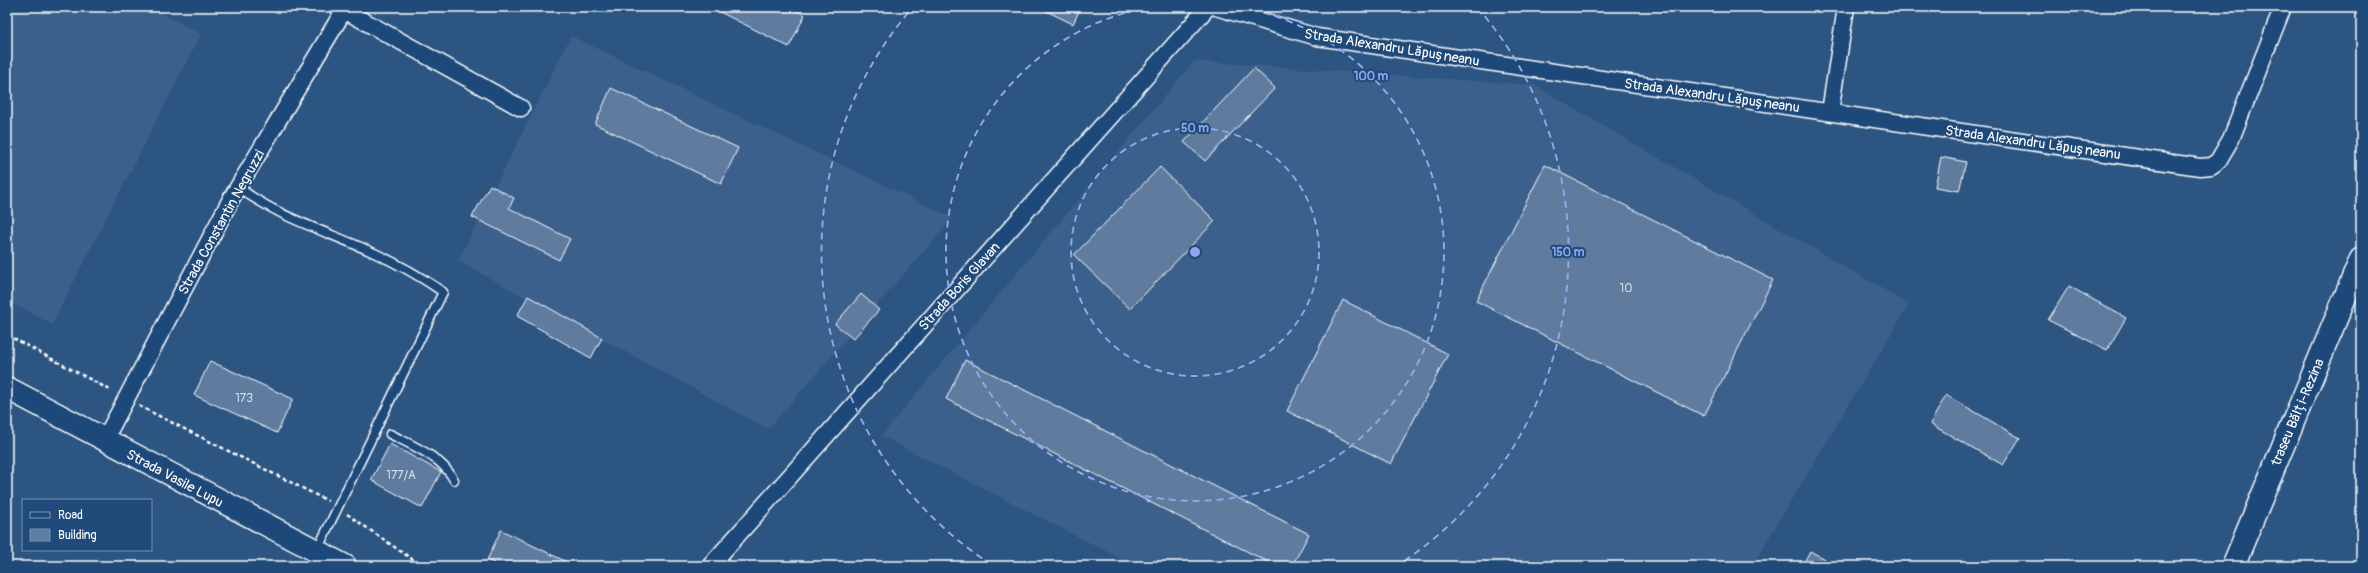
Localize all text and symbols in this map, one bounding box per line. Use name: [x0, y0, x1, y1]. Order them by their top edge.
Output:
street label: Strada Alexandru Lăpușneanu: [1303, 25, 1481, 70]
text: 100 m: [1354, 69, 1389, 84]
street label: Strada Alexandru Lăpușneanu: [1623, 75, 1801, 116]
text: 50 m: [1181, 121, 1209, 136]
street label: Strada Alexandru Lăpușneanu: [1944, 122, 2122, 163]
street label: Strada Constantin Negruzzi: [175, 147, 269, 297]
street label: Strada Boris Glavan: [915, 239, 1004, 334]
centre of rings: [1188, 245, 1202, 259]
text: 150 m: [1552, 245, 1585, 260]
house number: 10: [1620, 281, 1632, 296]
street label: traseu Bălți-Rezina: [2267, 356, 2328, 469]
house number: 173: [235, 391, 253, 406]
street label: Strada Vasile Lupu: [123, 446, 226, 511]
house number: 177/A: [386, 468, 416, 483]
legend: [22, 499, 152, 551]
text: Road: [58, 508, 83, 523]
text: Building: [58, 528, 97, 543]

